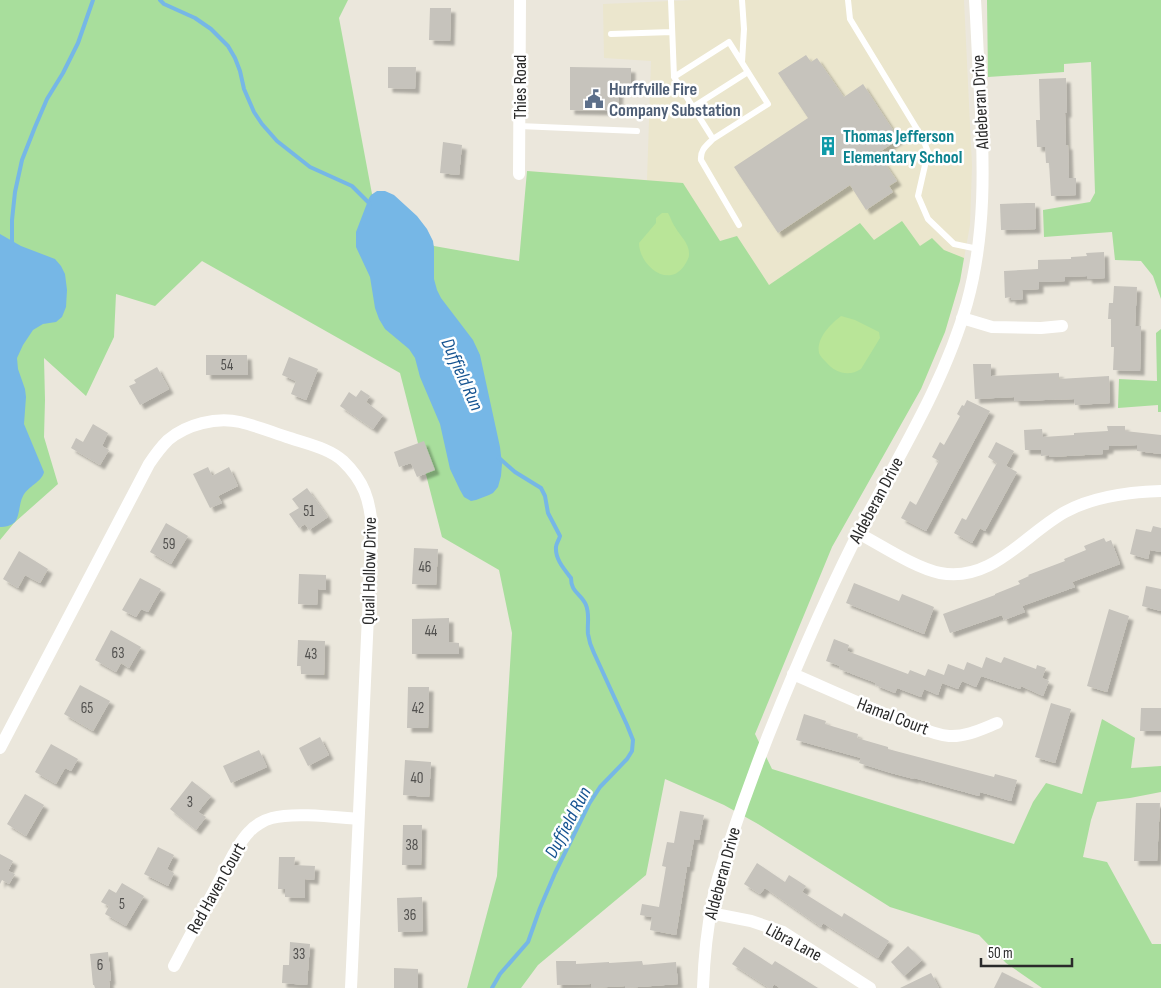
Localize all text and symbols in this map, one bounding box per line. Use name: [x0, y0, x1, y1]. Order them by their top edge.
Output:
street label: Aldeberan Drive: [968, 54, 994, 151]
street label: Thies Road: [510, 55, 531, 119]
place label: Hurffville Fire Company Substation: [609, 79, 741, 121]
public building icon: Hurffville Fire Company Substation: [583, 88, 605, 110]
place label: Thomas Jefferson Elementary School: [843, 126, 962, 168]
building icon: Thomas Jefferson Elementary School: [817, 135, 839, 157]
water label: Duffield Run: [435, 335, 488, 414]
house number: 54: [221, 356, 233, 375]
street label: Aldeberan Drive: [845, 454, 908, 548]
house number: 51: [303, 502, 315, 521]
street label: Quail Hollow Drive: [358, 517, 381, 625]
house number: 59: [163, 535, 175, 554]
house number: 46: [419, 558, 431, 577]
house number: 44: [425, 622, 437, 641]
house number: 63: [112, 644, 124, 663]
house number: 43: [305, 645, 317, 664]
street label: Hamal Court: [854, 693, 932, 740]
house number: 65: [81, 699, 93, 718]
house number: 42: [412, 699, 424, 718]
house number: 40: [411, 769, 423, 788]
water label: Duffield Run: [540, 783, 597, 862]
house number: 3: [187, 793, 193, 812]
street label: Aldeberan Drive: [700, 825, 745, 922]
house number: 38: [406, 836, 418, 855]
street label: Red Haven Court: [183, 839, 250, 937]
house number: 5: [119, 895, 125, 914]
house number: 36: [404, 906, 416, 925]
street label: Libra Lane: [762, 919, 825, 966]
scale bar: [981, 936, 1072, 968]
text: 50 m: [988, 944, 1013, 963]
house number: 33: [293, 945, 305, 964]
house number: 6: [97, 956, 103, 975]

